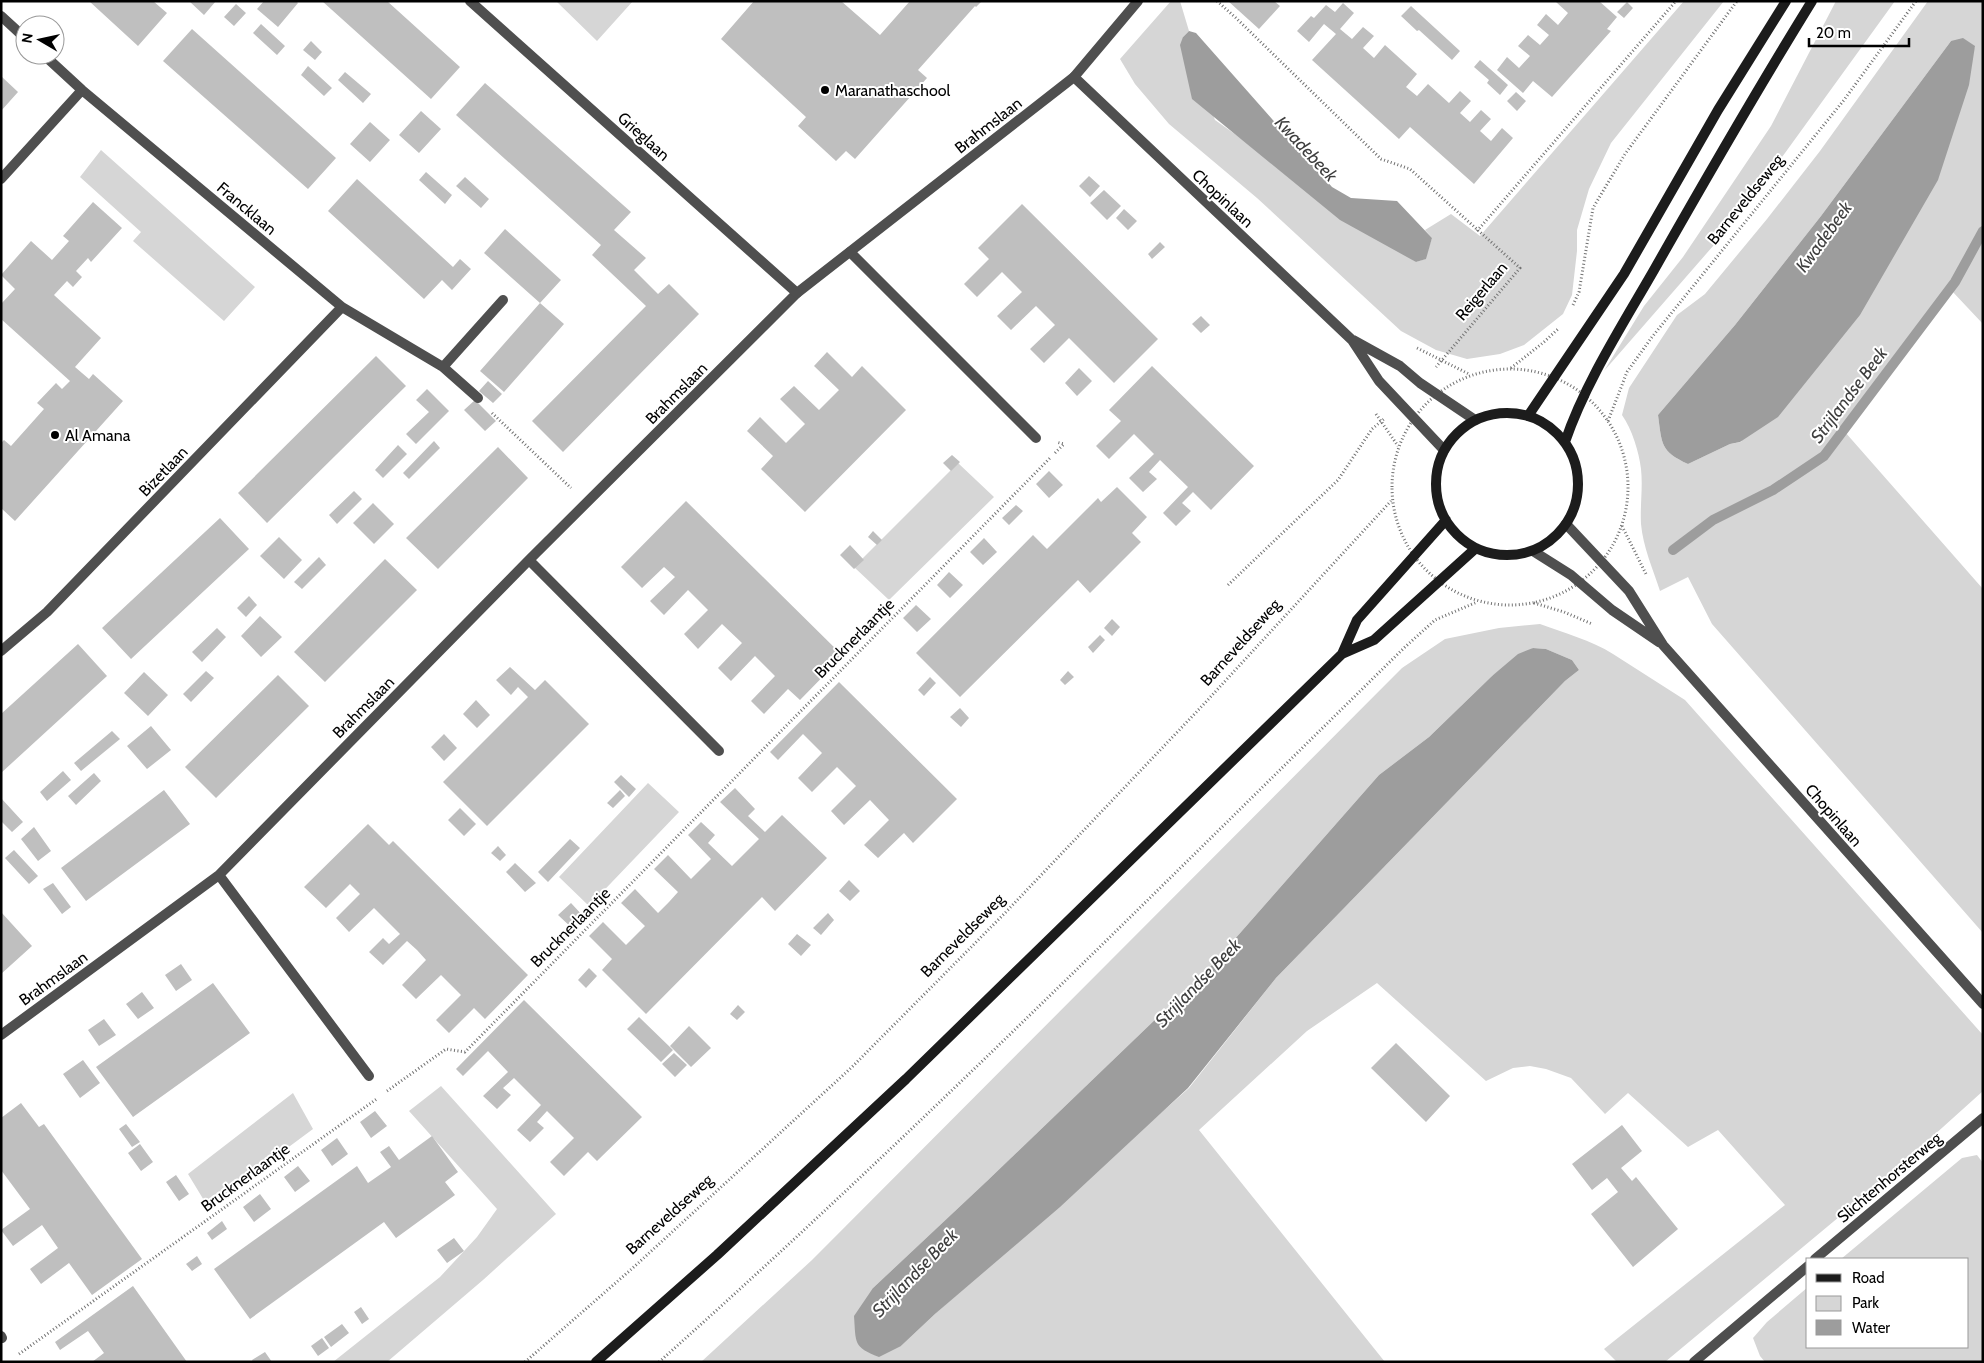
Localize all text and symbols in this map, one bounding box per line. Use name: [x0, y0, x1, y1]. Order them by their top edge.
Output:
north arrow: [15, 15, 65, 65]
scale bar: [1809, 15, 1909, 47]
text: 20 m: [1816, 24, 1851, 42]
text: N: [17, 32, 37, 44]
place label: Maranathaschool: [835, 81, 951, 100]
marker: Maranathaschool: [819, 84, 831, 96]
street label: Brahmslaan: [951, 93, 1026, 157]
street label: Grieglaan: [614, 108, 674, 165]
water label: Kwadebeek: [1270, 112, 1343, 187]
street label: Barneveldseweg: [1703, 150, 1788, 248]
street label: Chopinlaan: [1188, 165, 1257, 231]
street label: Francklaan: [213, 178, 280, 239]
water label: Kwadebeek: [1791, 196, 1858, 277]
street label: Reigerlaan: [1452, 258, 1511, 324]
water label: Strijlandse Beek: [1806, 342, 1893, 447]
street label: Brahmslaan: [642, 358, 711, 428]
place label: Al Amana: [65, 426, 131, 445]
marker: Al Amana: [49, 429, 61, 441]
street label: Bizetlaan: [135, 442, 192, 500]
street label: Barneveldseweg: [1196, 594, 1285, 690]
street label: Brucknerlaantje: [811, 595, 898, 682]
street label: Brahmslaan: [329, 672, 398, 742]
street label: Chopinlaan: [1801, 780, 1866, 851]
street label: Brucknerlaantje: [527, 884, 614, 971]
street label: Barneveldseweg: [917, 889, 1009, 981]
water label: Strijlandse Beek: [1150, 933, 1246, 1032]
street label: Brahmslaan: [16, 947, 91, 1009]
street label: Slichtenhorsterweg: [1833, 1128, 1946, 1226]
street label: Brucknerlaantje: [197, 1139, 293, 1216]
street label: Barneveldseweg: [622, 1170, 717, 1258]
water label: Strijlandse Beek: [867, 1223, 963, 1322]
legend: [1806, 1258, 1969, 1348]
text: Road: [1852, 1269, 1885, 1287]
text: Park: [1852, 1294, 1879, 1312]
text: Water: [1852, 1319, 1890, 1337]

